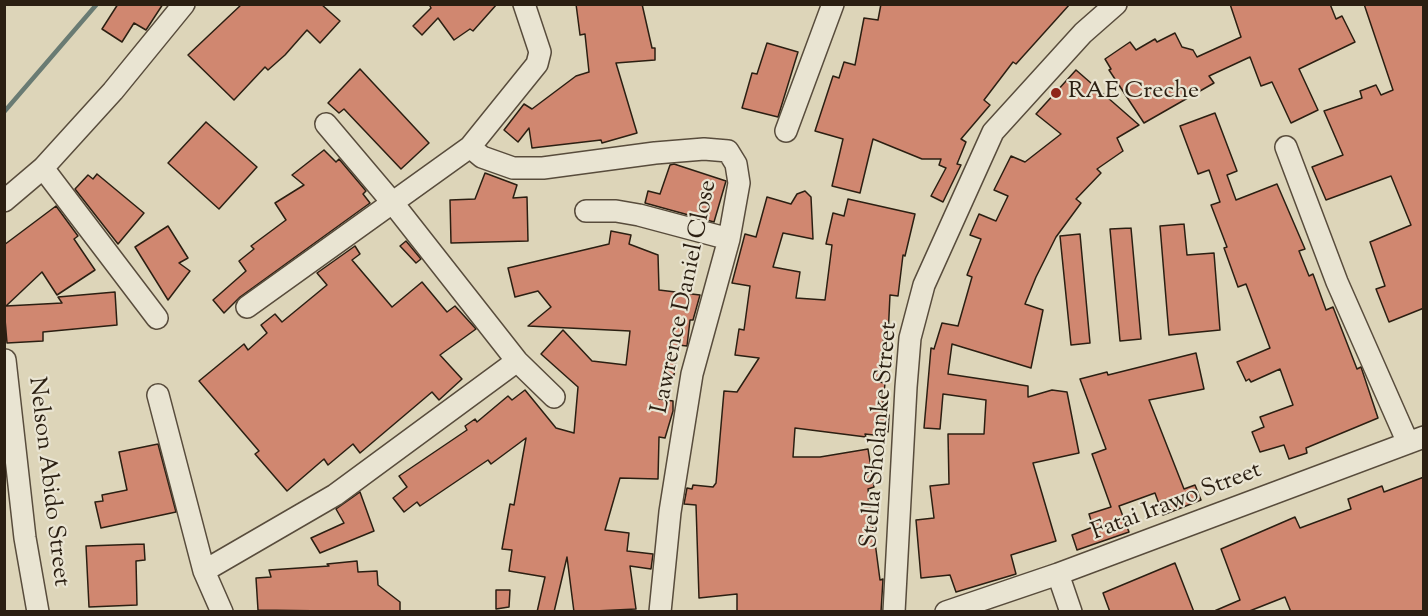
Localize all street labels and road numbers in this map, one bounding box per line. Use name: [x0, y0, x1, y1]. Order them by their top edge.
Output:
street label: Lawrence Daniel Close: [647, 178, 725, 416]
street label: Stella Sholanke Street: [857, 321, 905, 549]
street label: Nelson Abido Street: [20, 376, 74, 588]
street label: Fatai Irawo Street: [1088, 457, 1266, 549]

